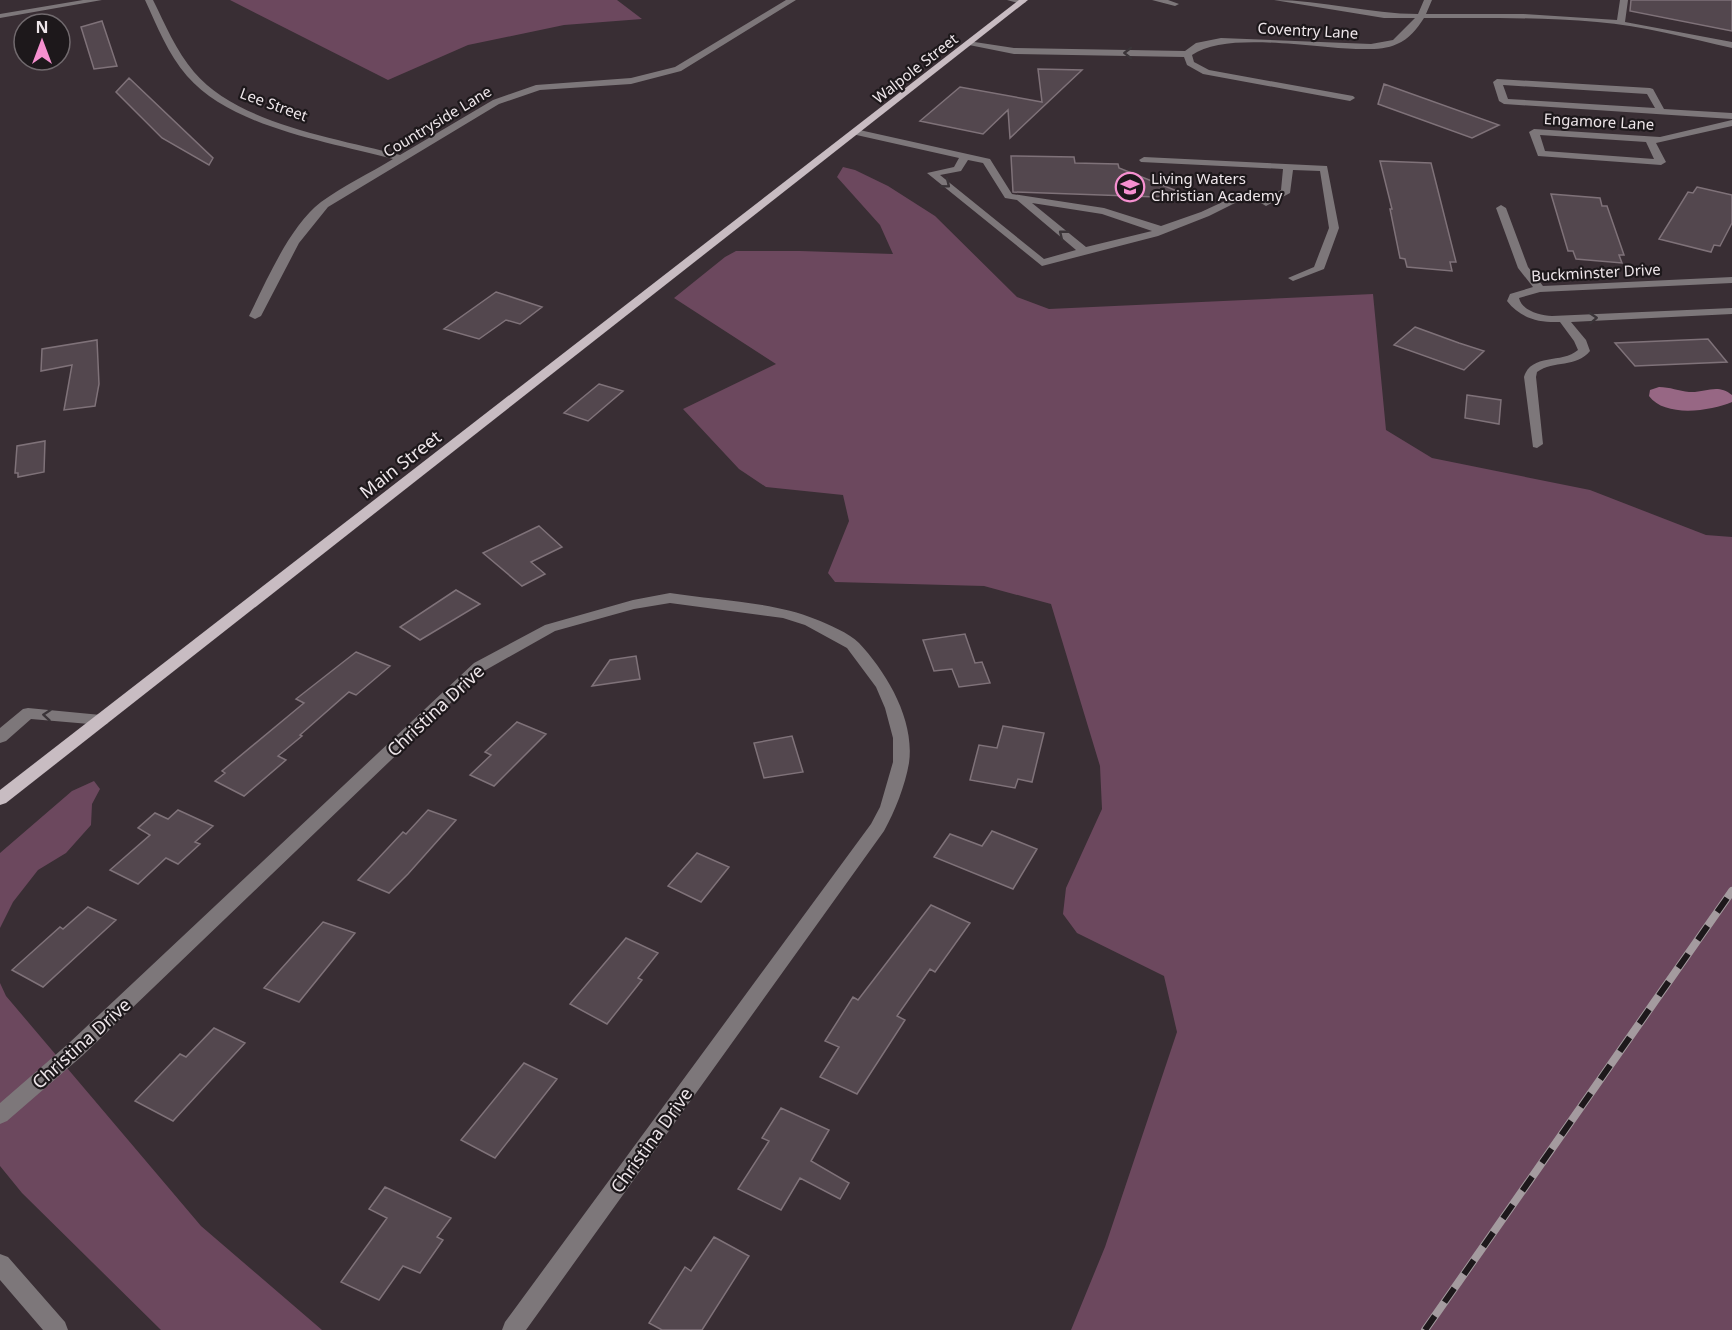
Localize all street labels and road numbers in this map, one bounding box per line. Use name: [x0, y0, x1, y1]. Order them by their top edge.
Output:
street label: Coventry Lane: [1257, 17, 1359, 43]
street label: Walpole Street: [869, 28, 962, 107]
street label: Countryside Lane: [379, 81, 495, 161]
street label: Lee Street: [237, 83, 311, 126]
street label: Engamore Lane: [1543, 108, 1655, 134]
street label: Buckminster Drive: [1531, 259, 1661, 285]
street label: Main Street: [354, 424, 446, 503]
street label: Christina Drive: [381, 659, 489, 761]
street label: Christina Drive: [27, 992, 135, 1094]
street label: Christina Drive: [605, 1082, 697, 1198]

